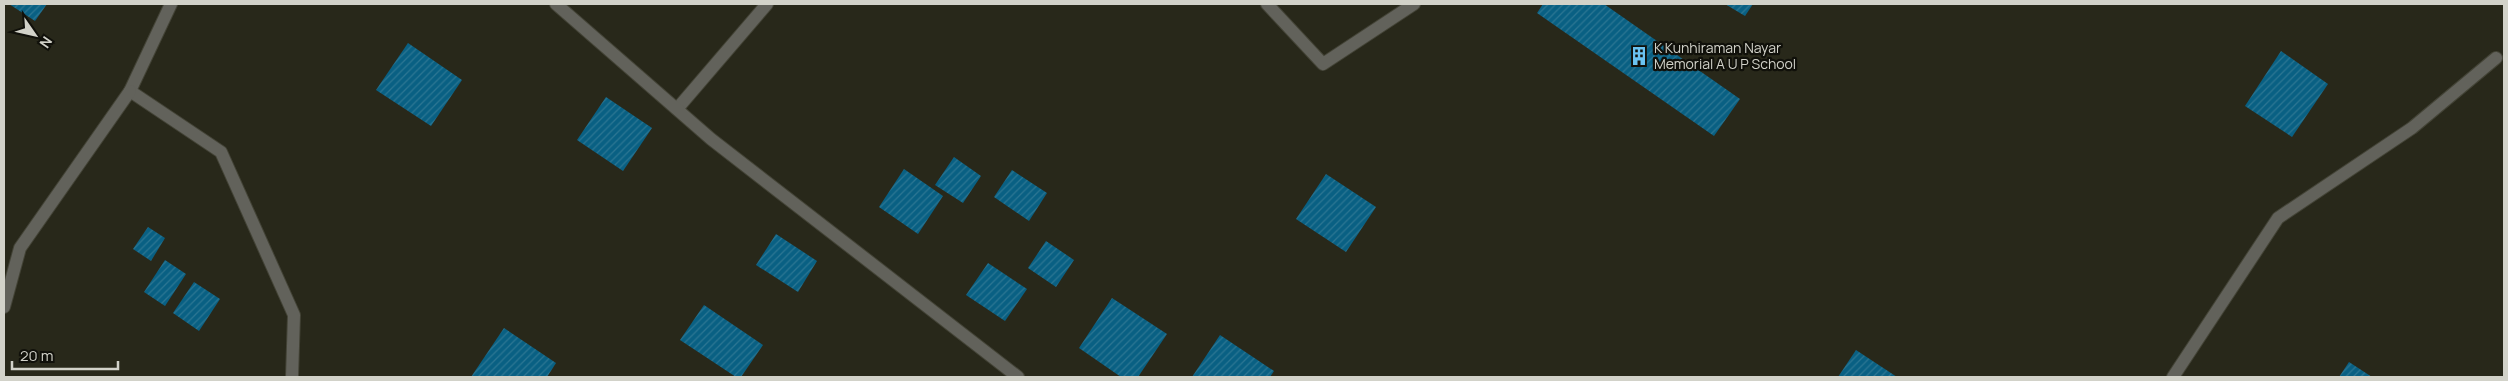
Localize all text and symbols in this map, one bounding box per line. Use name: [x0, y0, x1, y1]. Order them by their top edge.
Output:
north arrow: [10, 10, 60, 60]
text: N: [36, 33, 57, 52]
place label: K Kunhiraman Nayar Memorial A U P School: [1654, 38, 1796, 73]
building icon: K Kunhiraman Nayar Memorial A U P School: [1628, 45, 1650, 67]
scale bar: [12, 338, 119, 370]
text: 20 m: [20, 345, 53, 366]

